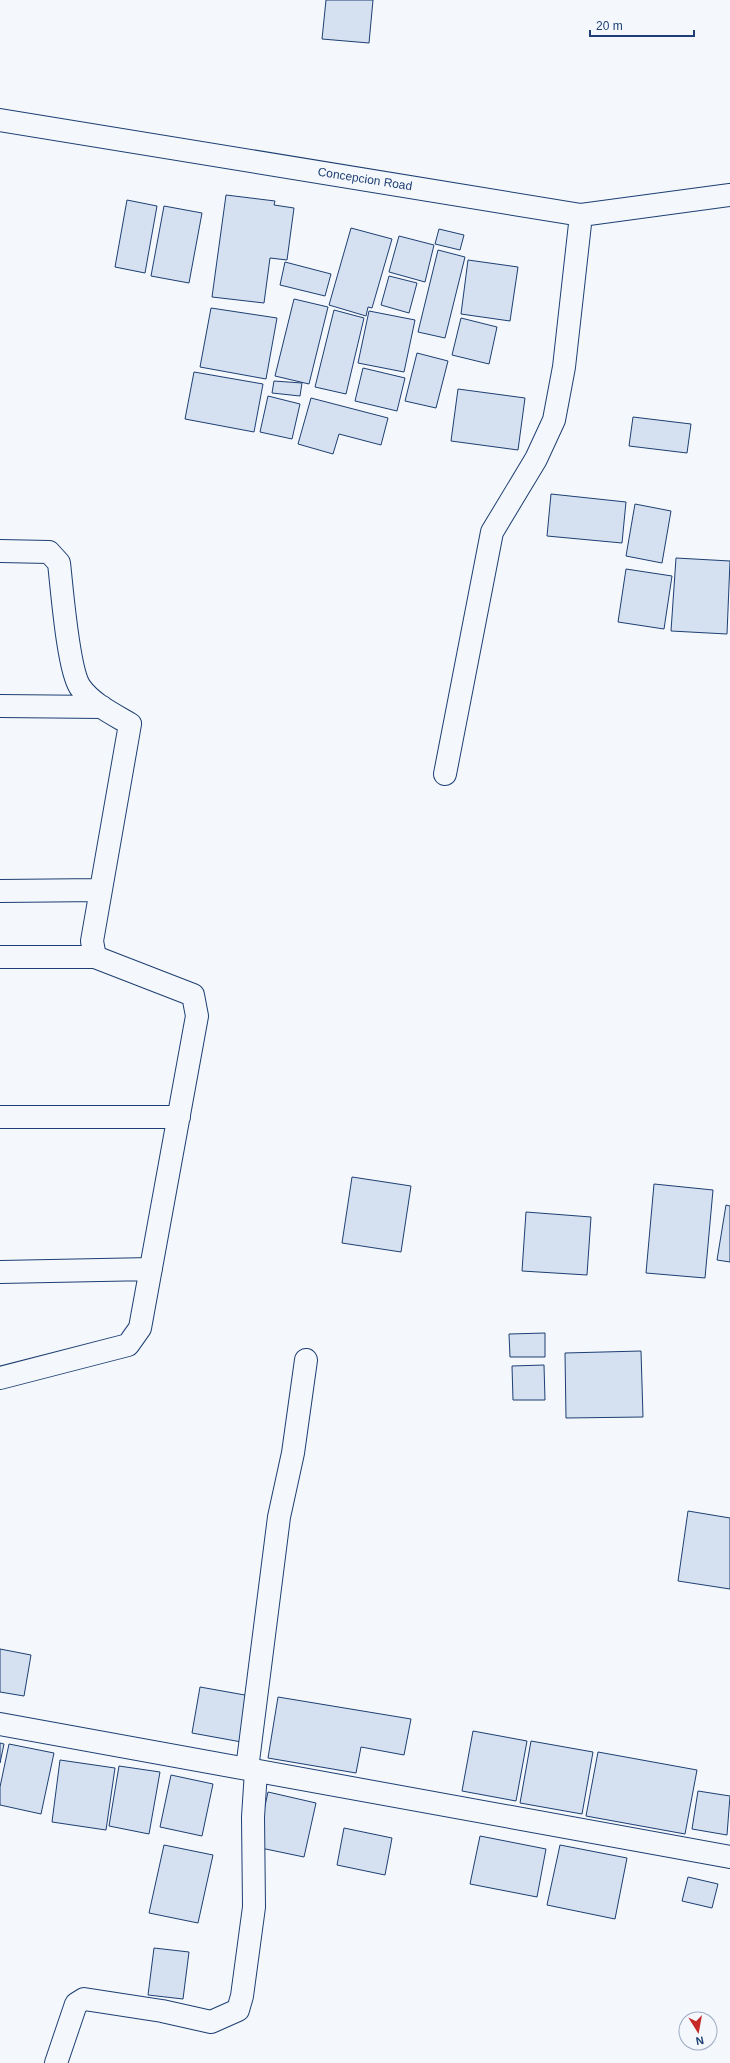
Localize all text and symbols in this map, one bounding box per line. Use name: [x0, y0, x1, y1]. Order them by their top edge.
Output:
scale bar: [590, 12, 694, 38]
text: 20 m: [596, 19, 623, 33]
street label: Concepcion Road: [317, 165, 413, 193]
north arrow: [678, 2011, 718, 2051]
text: N: [695, 2034, 705, 2047]

